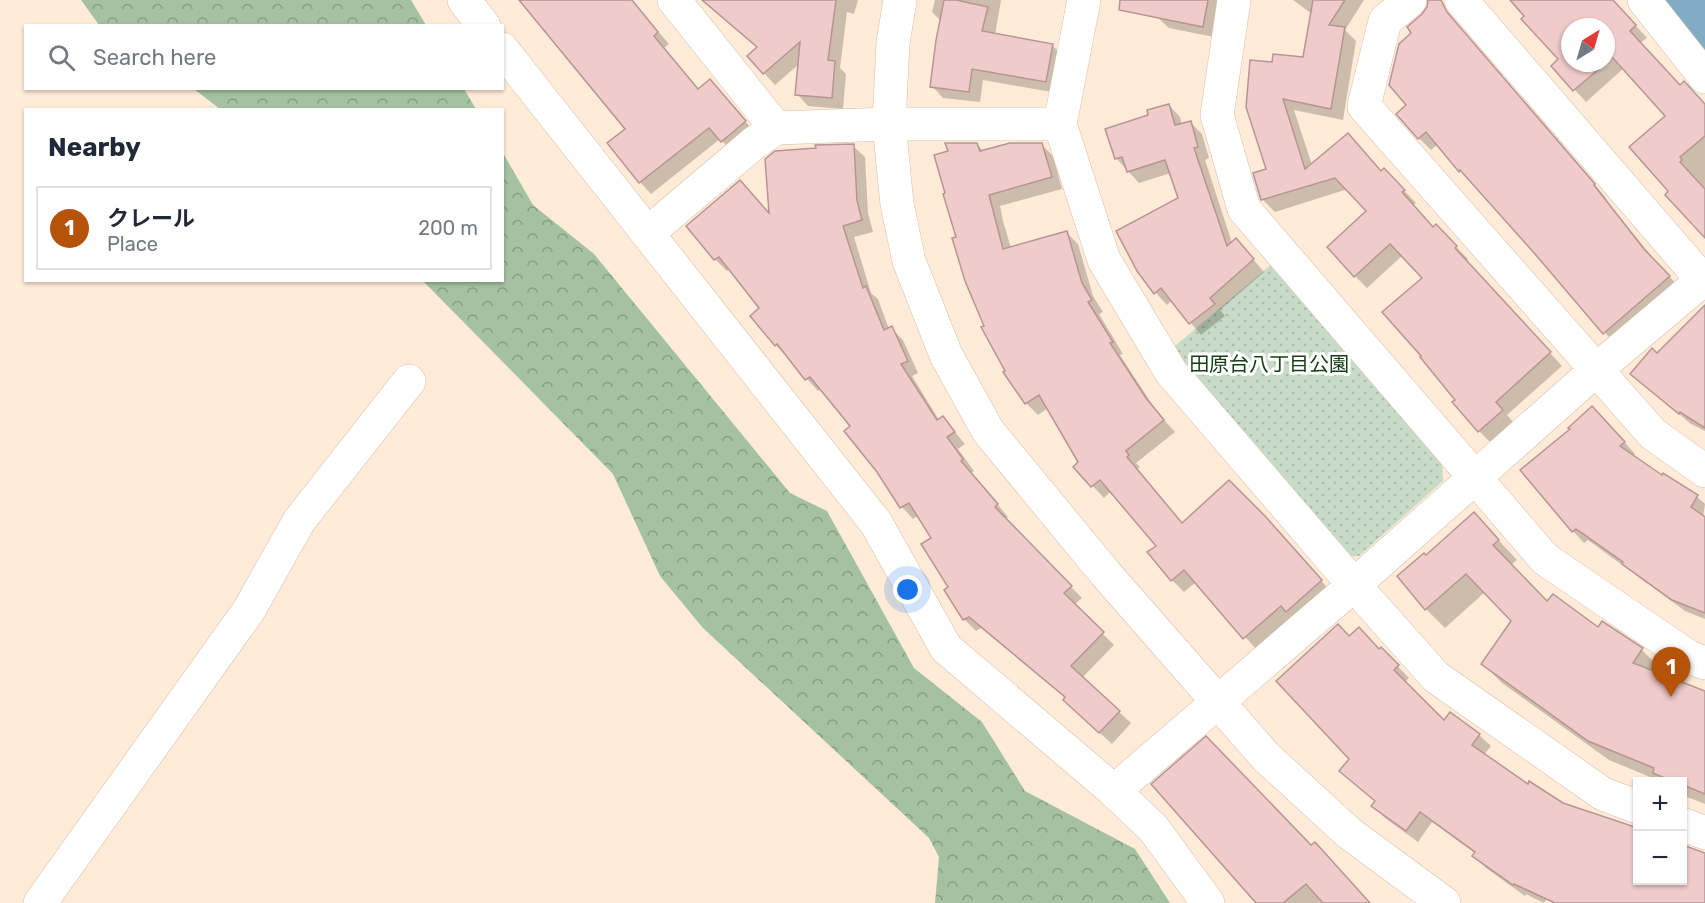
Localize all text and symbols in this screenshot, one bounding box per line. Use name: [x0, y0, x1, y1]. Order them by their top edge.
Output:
north arrow: [1561, 18, 1615, 72]
search box: [24, 24, 504, 90]
icon: search: [45, 41, 78, 74]
text: Search here: [93, 44, 216, 71]
text: Nearby: [48, 132, 141, 163]
text: クレール: [107, 205, 195, 232]
text: 1: [65, 216, 74, 240]
text: 200 m: [418, 216, 478, 240]
text: Place: [107, 232, 158, 256]
park label: 田原台八丁目公園: [1189, 352, 1349, 376]
your location: [893, 575, 922, 604]
pin: 1: [1652, 648, 1690, 697]
map controls: [1633, 777, 1687, 885]
button: +: [1633, 777, 1687, 831]
button: −: [1633, 831, 1687, 885]

